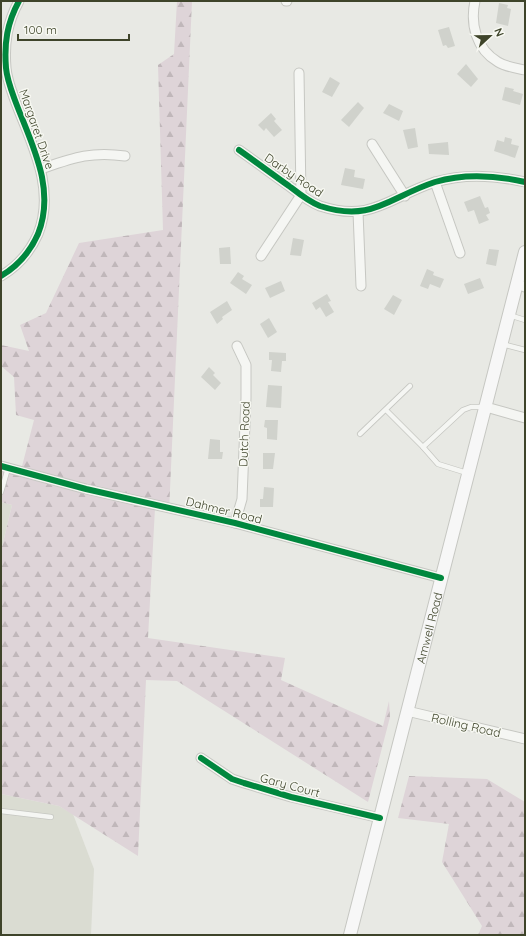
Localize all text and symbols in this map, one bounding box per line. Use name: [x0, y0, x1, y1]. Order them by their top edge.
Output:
scale bar: [18, 16, 129, 42]
north arrow: [470, 16, 510, 56]
text: 100 m: [24, 22, 57, 37]
text: N: [491, 26, 507, 39]
street label: Margaret Drive: [16, 87, 58, 171]
street label: Darby Road: [262, 150, 326, 200]
street label: Dutch Road: [235, 401, 253, 467]
street label: Dahmer Road: [184, 493, 264, 527]
street label: Amwell Road: [412, 591, 445, 665]
street label: Rolling Road: [430, 710, 502, 740]
street label: Gary Court: [259, 770, 321, 800]

